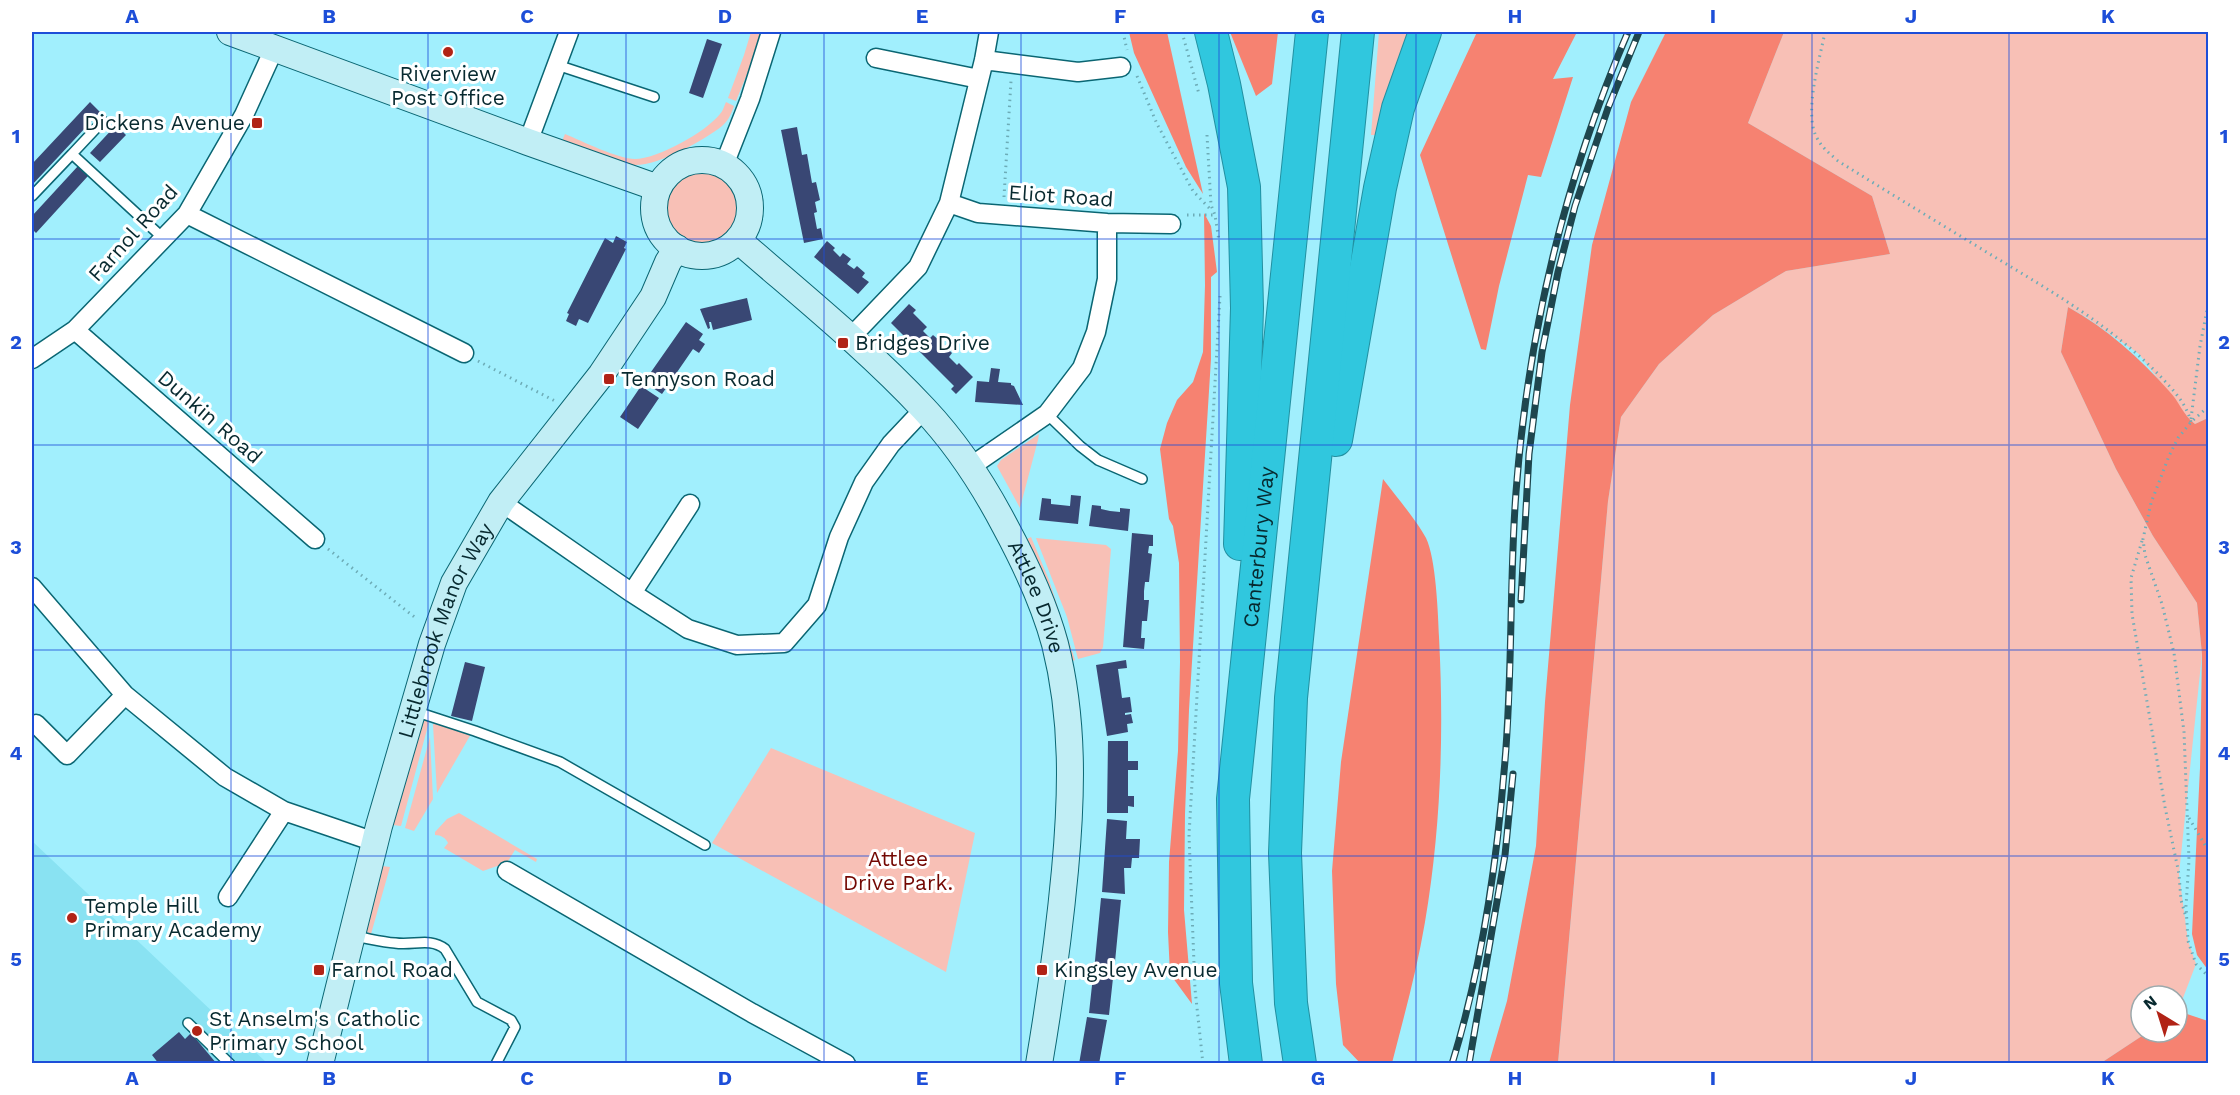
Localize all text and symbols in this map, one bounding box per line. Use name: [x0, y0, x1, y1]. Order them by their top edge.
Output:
text: A: [125, 4, 139, 28]
text: B: [322, 4, 336, 28]
text: C: [520, 4, 534, 28]
text: D: [718, 4, 732, 28]
text: E: [916, 4, 928, 28]
text: F: [1114, 4, 1126, 28]
text: G: [1311, 4, 1325, 28]
text: H: [1508, 4, 1522, 28]
text: I: [1710, 4, 1716, 28]
text: J: [1905, 4, 1917, 28]
text: K: [2101, 4, 2115, 28]
marker: Riverview Post Office: [441, 45, 455, 59]
place label: Riverview Post Office: [391, 61, 505, 110]
place label: Dickens Avenue: [84, 110, 245, 135]
marker: Dickens Avenue: [250, 116, 264, 130]
text: 1: [12, 124, 20, 148]
text: 1: [2220, 124, 2228, 148]
street label: Farnol Road: [83, 179, 183, 286]
street label: Eliot Road: [1008, 179, 1114, 212]
text: 2: [10, 330, 22, 354]
place label: Bridges Drive: [855, 330, 990, 355]
text: 2: [2218, 330, 2230, 354]
marker: Bridges Drive: [836, 336, 850, 350]
street label: Dunkin Road: [153, 365, 268, 469]
place label: Tennyson Road: [621, 366, 775, 391]
marker: Tennyson Road: [602, 372, 616, 386]
street label: Canterbury Way: [1238, 465, 1279, 629]
street label: Littlebrook Manor Way: [392, 518, 498, 741]
text: 3: [10, 535, 22, 559]
text: 3: [2218, 535, 2230, 559]
street label: Attlee Drive: [1003, 536, 1070, 656]
text: 4: [10, 741, 23, 765]
text: 4: [2218, 741, 2231, 765]
park label: Attlee Drive Park.: [843, 846, 953, 895]
place label: Temple Hill Primary Academy: [84, 893, 261, 942]
marker: Temple Hill Primary Academy: [65, 911, 79, 925]
text: 5: [10, 947, 22, 971]
text: 5: [2218, 947, 2230, 971]
place label: Farnol Road: [331, 957, 453, 982]
place label: Kingsley Avenue: [1054, 957, 1218, 982]
marker: Farnol Road: [312, 963, 326, 977]
marker: Kingsley Avenue: [1035, 963, 1049, 977]
north arrow: [2129, 984, 2189, 1044]
text: N: [2140, 991, 2161, 1014]
place label: St Anselm's Catholic Primary School: [209, 1006, 420, 1055]
marker: St Anselm's Catholic Primary School: [190, 1024, 204, 1038]
text: A: [125, 1066, 139, 1090]
text: B: [322, 1066, 336, 1090]
text: C: [520, 1066, 534, 1090]
text: D: [718, 1066, 732, 1090]
text: E: [916, 1066, 928, 1090]
text: F: [1114, 1066, 1126, 1090]
text: G: [1311, 1066, 1325, 1090]
text: H: [1508, 1066, 1522, 1090]
text: I: [1710, 1066, 1716, 1090]
text: J: [1905, 1066, 1917, 1090]
text: K: [2101, 1066, 2115, 1090]

